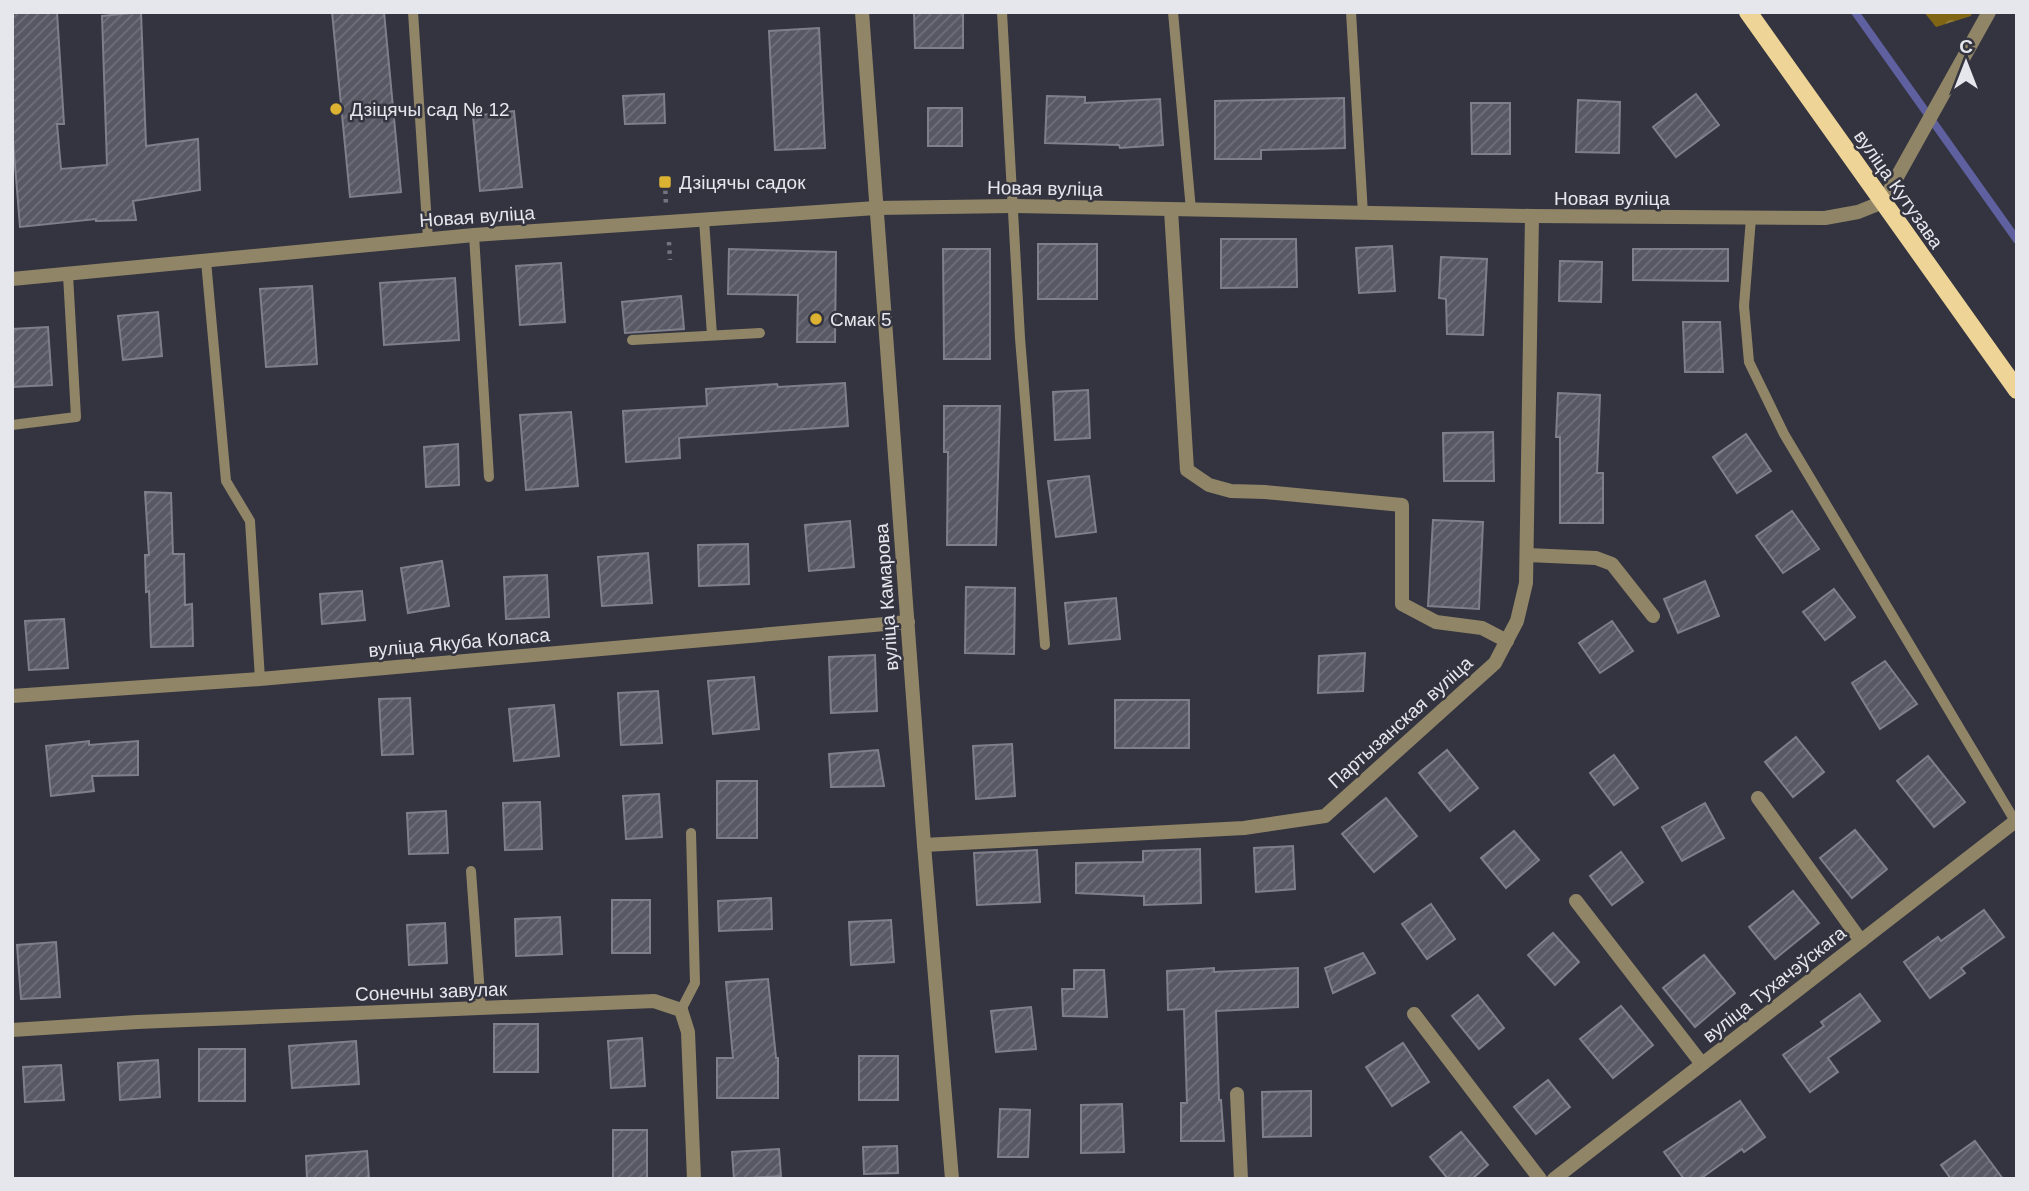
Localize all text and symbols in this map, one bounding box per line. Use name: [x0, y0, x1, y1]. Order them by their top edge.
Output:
north arrow: [1931, 28, 2001, 98]
text: С: [1959, 36, 1973, 57]
place label: Дзіцячы сад № 12: [350, 99, 510, 120]
marker: Дзіцячы сад № 12: [328, 101, 344, 117]
street label: вуліца Кутузава: [1850, 126, 1947, 253]
place label: Дзіцячы садок: [679, 172, 806, 193]
marker: Дзіцячы садок: [657, 174, 673, 190]
street label: Новая вуліца: [987, 177, 1104, 200]
street label: Новая вуліца: [1554, 188, 1670, 209]
street label: Новая вуліца: [419, 202, 536, 231]
place label: Смак 5: [830, 309, 892, 330]
marker: Смак 5: [808, 311, 824, 327]
street label: вуліца Камарова: [871, 522, 902, 671]
street label: вуліца Якуба Коласа: [367, 624, 551, 661]
street label: Партызанская вуліца: [1324, 652, 1477, 793]
street label: вуліца Тухачэўскага: [1699, 922, 1850, 1047]
street label: Сонечны завулак: [355, 978, 508, 1005]

